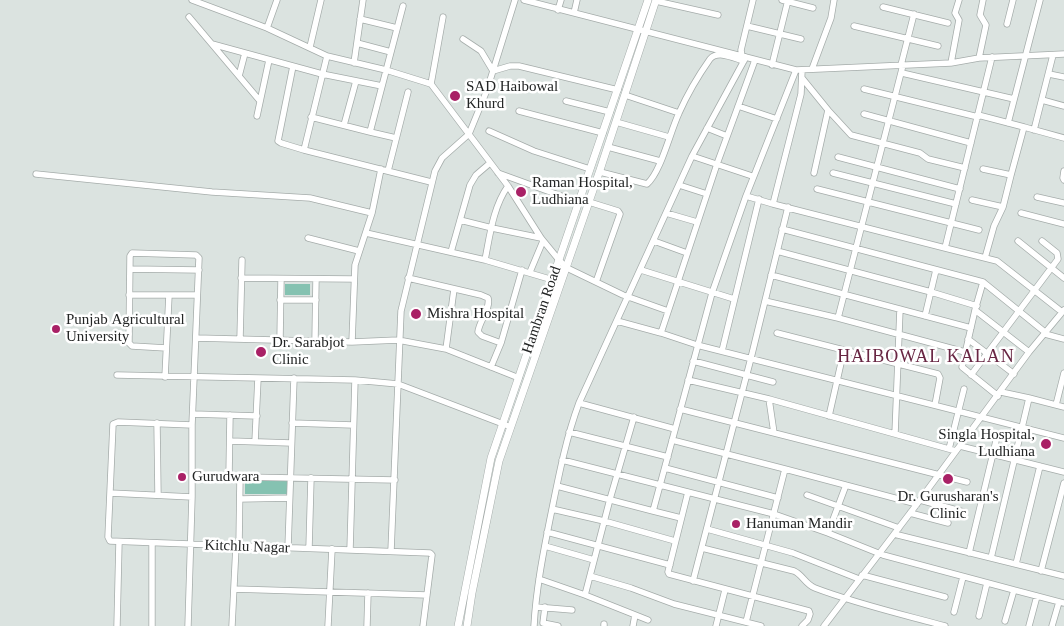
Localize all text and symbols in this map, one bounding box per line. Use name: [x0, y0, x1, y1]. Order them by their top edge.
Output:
place label: SAD Haibowal Khurd: [466, 78, 558, 113]
marker: SAD Haibowal Khurd: [448, 89, 462, 103]
place label: Raman Hospital, Ludhiana: [532, 174, 633, 209]
marker: Raman Hospital, Ludhiana: [514, 185, 528, 199]
street label: Hambran Road: [519, 264, 565, 356]
place label: Mishra Hospital: [427, 305, 524, 323]
marker: Mishra Hospital: [409, 307, 423, 321]
place label: Punjab Agricultural University: [66, 311, 185, 346]
marker: Punjab Agricultural University: [50, 323, 62, 335]
place label: Dr. Sarabjot Clinic: [272, 334, 344, 369]
marker: Dr. Sarabjot Clinic: [254, 345, 268, 359]
district label: HAIBOWAL KALAN: [836, 346, 1016, 368]
place label: Singla Hospital, Ludhiana: [938, 426, 1035, 461]
marker: Singla Hospital, Ludhiana: [1039, 437, 1053, 451]
place label: Gurudwara: [192, 468, 259, 486]
marker: Gurudwara: [176, 471, 188, 483]
marker: Dr. Gurusharan's Clinic: [941, 472, 955, 486]
place label: Dr. Gurusharan's Clinic: [897, 488, 999, 523]
place label: Hanuman Mandir: [746, 515, 852, 533]
marker: Hanuman Mandir: [730, 518, 742, 530]
street label: Kitchlu Nagar: [204, 537, 290, 557]

